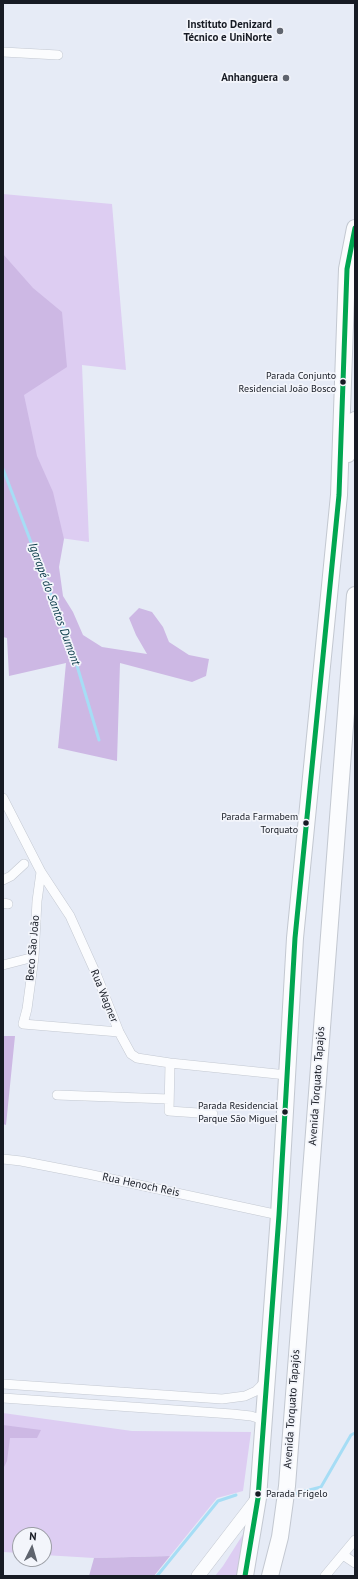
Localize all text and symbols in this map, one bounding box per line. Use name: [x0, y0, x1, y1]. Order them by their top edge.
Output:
place label: Instituto Denizard Técnico e UniNorte: [184, 18, 272, 44]
marker: Instituto Denizard Técnico e UniNorte: [275, 26, 285, 36]
place label: Anhanguera: [221, 71, 278, 85]
marker: Anhanguera: [281, 73, 291, 83]
place label: Parada Conjunto Residencial João Bosco: [239, 370, 336, 394]
marker: Parada Conjunto Residencial João Bosco: [338, 377, 348, 387]
water label: Igarapé do Santos Dumont: [25, 541, 83, 667]
place label: Parada Farmabem Torquato: [221, 811, 298, 834]
marker: Parada Farmabem Torquato: [301, 818, 311, 828]
street label: Beco São João: [24, 915, 42, 981]
street label: Rua Wagner: [87, 968, 121, 1024]
street label: Avenida Torquato Tapajós: [306, 1026, 328, 1146]
place label: Parada Residencial Parque São Miguel: [198, 1100, 278, 1124]
marker: Parada Residencial Parque São Miguel: [280, 1107, 290, 1117]
street label: Rua Henoch Reis: [101, 1170, 181, 1200]
street label: Avenida Torquato Tapajós: [281, 1349, 303, 1469]
place label: Parada Frigelo: [266, 1488, 328, 1500]
marker: Parada Frigelo: [253, 1489, 263, 1499]
north arrow: [12, 1527, 52, 1567]
text: N: [29, 1529, 37, 1543]

